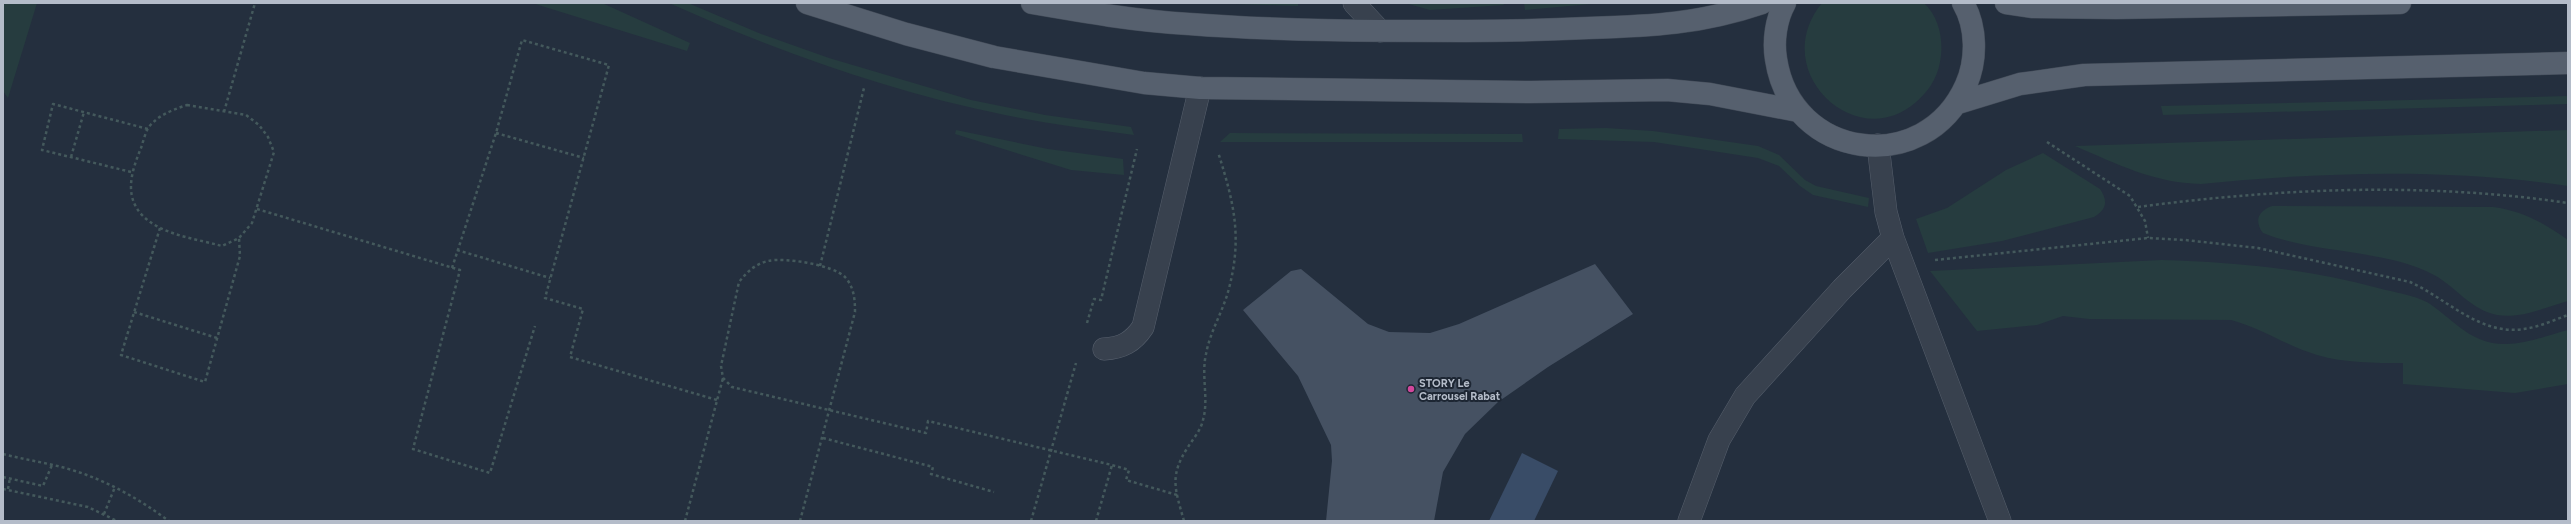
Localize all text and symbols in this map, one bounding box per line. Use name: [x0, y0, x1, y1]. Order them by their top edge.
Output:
place label: STORY Le Carrousel Rabat: [1419, 377, 1501, 403]
marker: STORY Le Carrousel Rabat: [1406, 384, 1416, 394]

